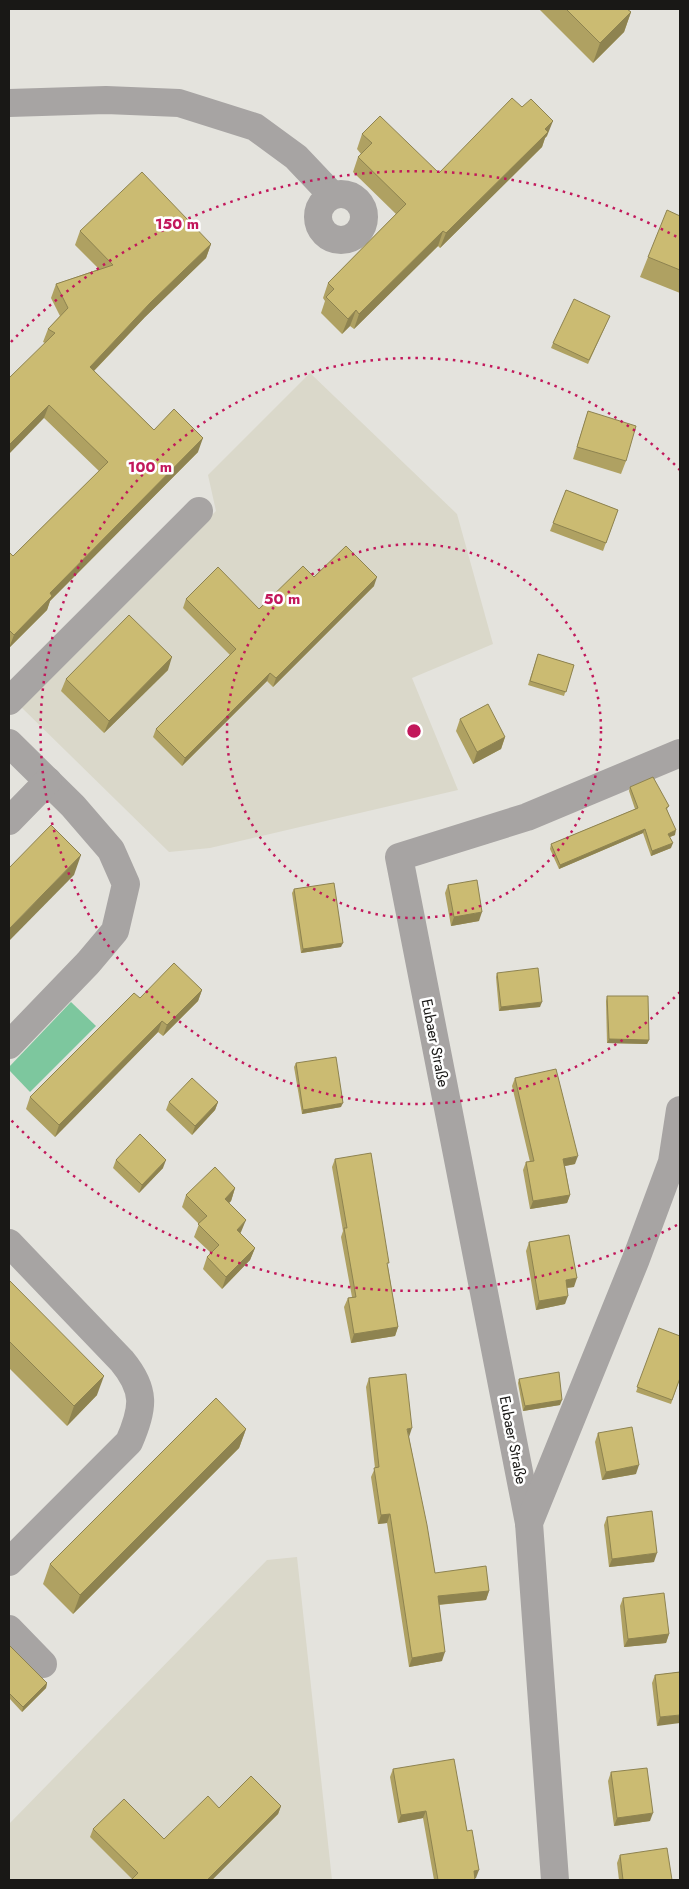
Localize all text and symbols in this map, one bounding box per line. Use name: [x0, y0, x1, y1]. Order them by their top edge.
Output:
text: 150 m: [155, 213, 199, 235]
text: 100 m: [128, 456, 172, 478]
text: 50 m: [264, 588, 300, 610]
centre of rings: [405, 722, 423, 740]
street label: Eubaer Straße: [416, 997, 454, 1089]
street label: Eubaer Straße: [494, 1394, 532, 1486]

